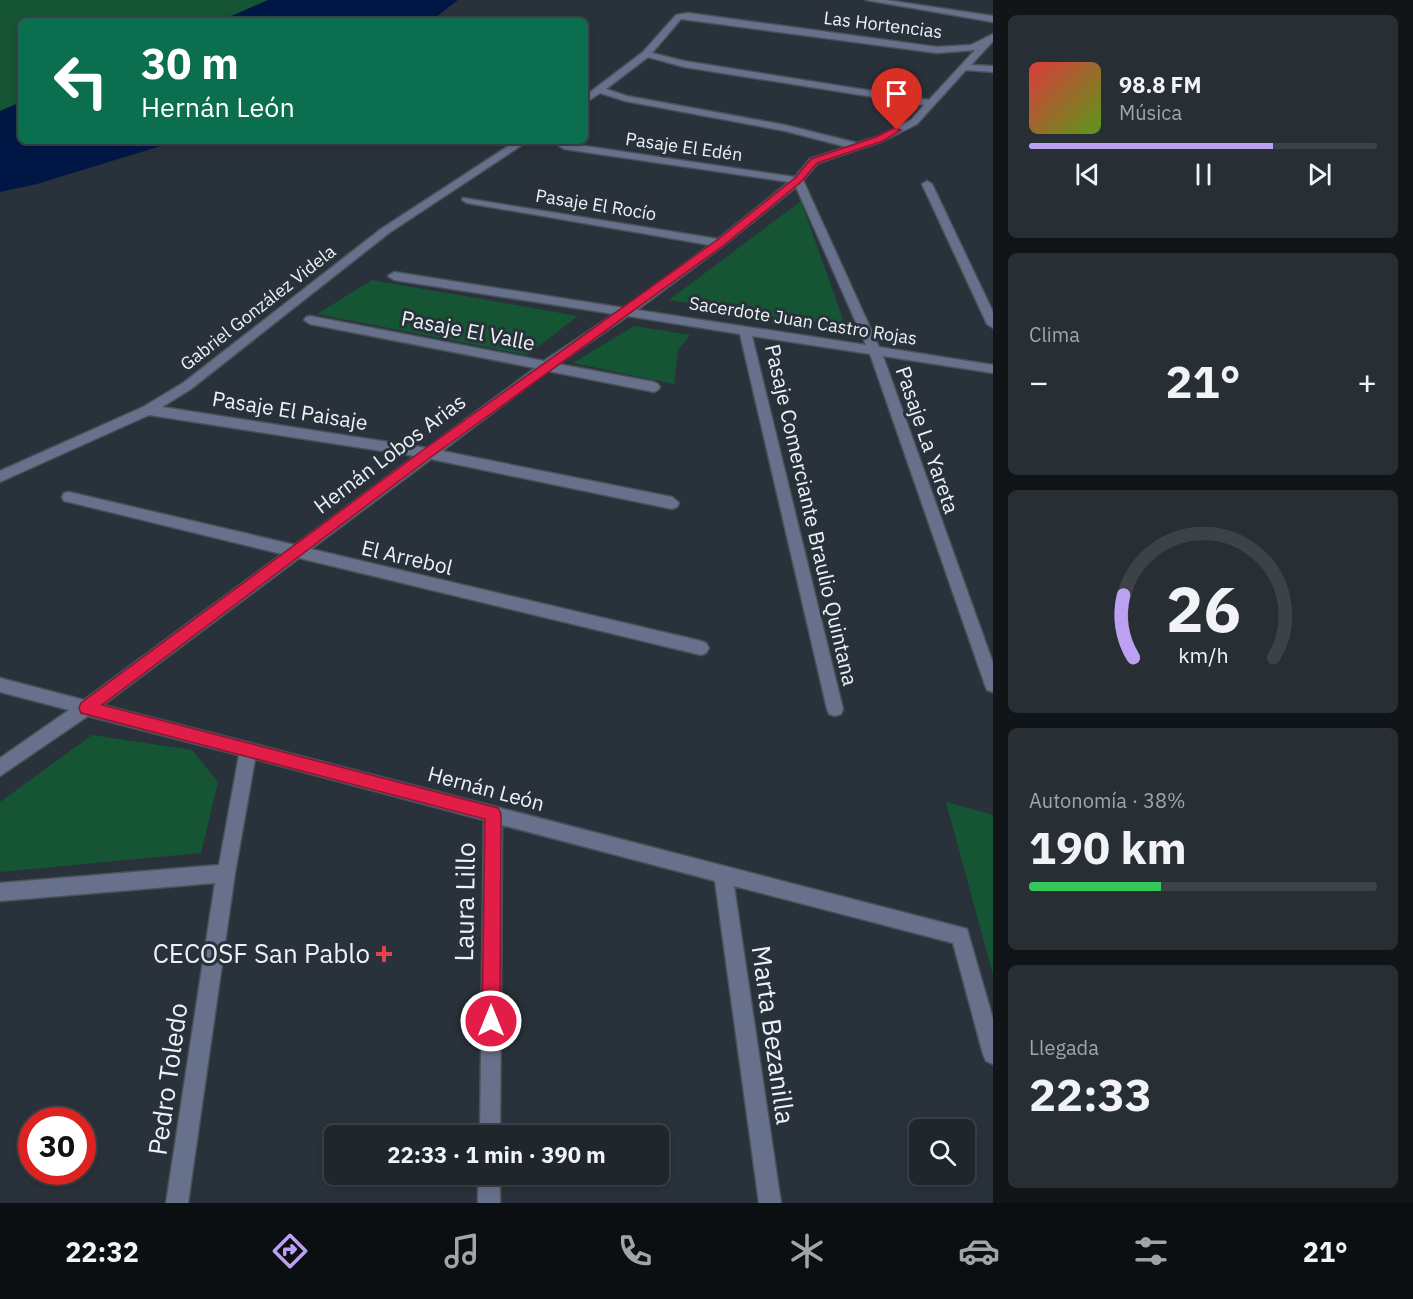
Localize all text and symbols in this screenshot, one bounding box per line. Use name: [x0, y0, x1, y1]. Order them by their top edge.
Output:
street label: Las Hortencias: [822, 6, 944, 43]
text: 30 m: [141, 36, 239, 91]
icon: left: [42, 42, 120, 120]
pin: [871, 68, 922, 130]
text: 98.8 FM: [1119, 70, 1202, 99]
icon: arrive: [880, 77, 913, 110]
text: Hernán León: [141, 89, 295, 124]
text: Música: [1119, 99, 1182, 126]
street label: Pasaje El Edén: [624, 127, 744, 166]
icon: previous: [1071, 158, 1104, 191]
icon: pause: [1187, 158, 1220, 191]
icon: next: [1303, 158, 1336, 191]
street label: Pasaje El Rocío: [534, 184, 658, 225]
street label: Gabriel González Videla: [175, 239, 340, 375]
street label: Sacerdote Juan Castro Rojas: [687, 291, 919, 350]
street label: Pasaje El Valle: [399, 303, 538, 357]
text: Clima: [1029, 321, 1080, 348]
street label: Pasaje Comerciante Braulio Quintana: [759, 341, 865, 688]
text: 21°: [1165, 352, 1241, 410]
text: −: [1029, 360, 1049, 403]
text: +: [1357, 360, 1377, 403]
street label: Pasaje La Yareta: [890, 362, 966, 517]
street label: Pasaje El Paisaje: [210, 384, 370, 436]
street label: Hernán Lobos Arias: [308, 387, 471, 520]
street label: El Arrebol: [359, 533, 456, 581]
text: 26: [1166, 569, 1240, 650]
text: km/h: [1178, 642, 1228, 670]
street label: Hernán León: [425, 759, 548, 817]
text: Autonomía · 38%: [1029, 787, 1186, 814]
text: 190 km: [1029, 818, 1187, 876]
street label: Laura Lillo: [446, 842, 482, 962]
place label: CECOSF San Pablo: [153, 936, 370, 970]
street label: Marta Bezanilla: [745, 943, 803, 1126]
marker: CECOSF San Pablo: [375, 945, 393, 963]
position arrow: [459, 989, 523, 1053]
street label: Pedro Toledo: [139, 1001, 195, 1157]
text: Llegada: [1029, 1034, 1099, 1061]
text: 22:33: [1029, 1065, 1152, 1123]
speed limit sign: 30: [18, 1107, 96, 1185]
map controls: [909, 1119, 975, 1185]
button: search: [909, 1119, 975, 1185]
text: 22:33 · 1 min · 390 m: [387, 1140, 606, 1169]
icon: directions: [269, 1230, 311, 1272]
icon: music: [441, 1230, 483, 1272]
icon: phone: [614, 1230, 656, 1272]
icon: climate: [786, 1230, 828, 1272]
icon: car: [958, 1230, 1000, 1272]
icon: filters: [1130, 1230, 1172, 1272]
text: 22:32: [65, 1234, 139, 1269]
text: 21°: [1303, 1234, 1348, 1269]

